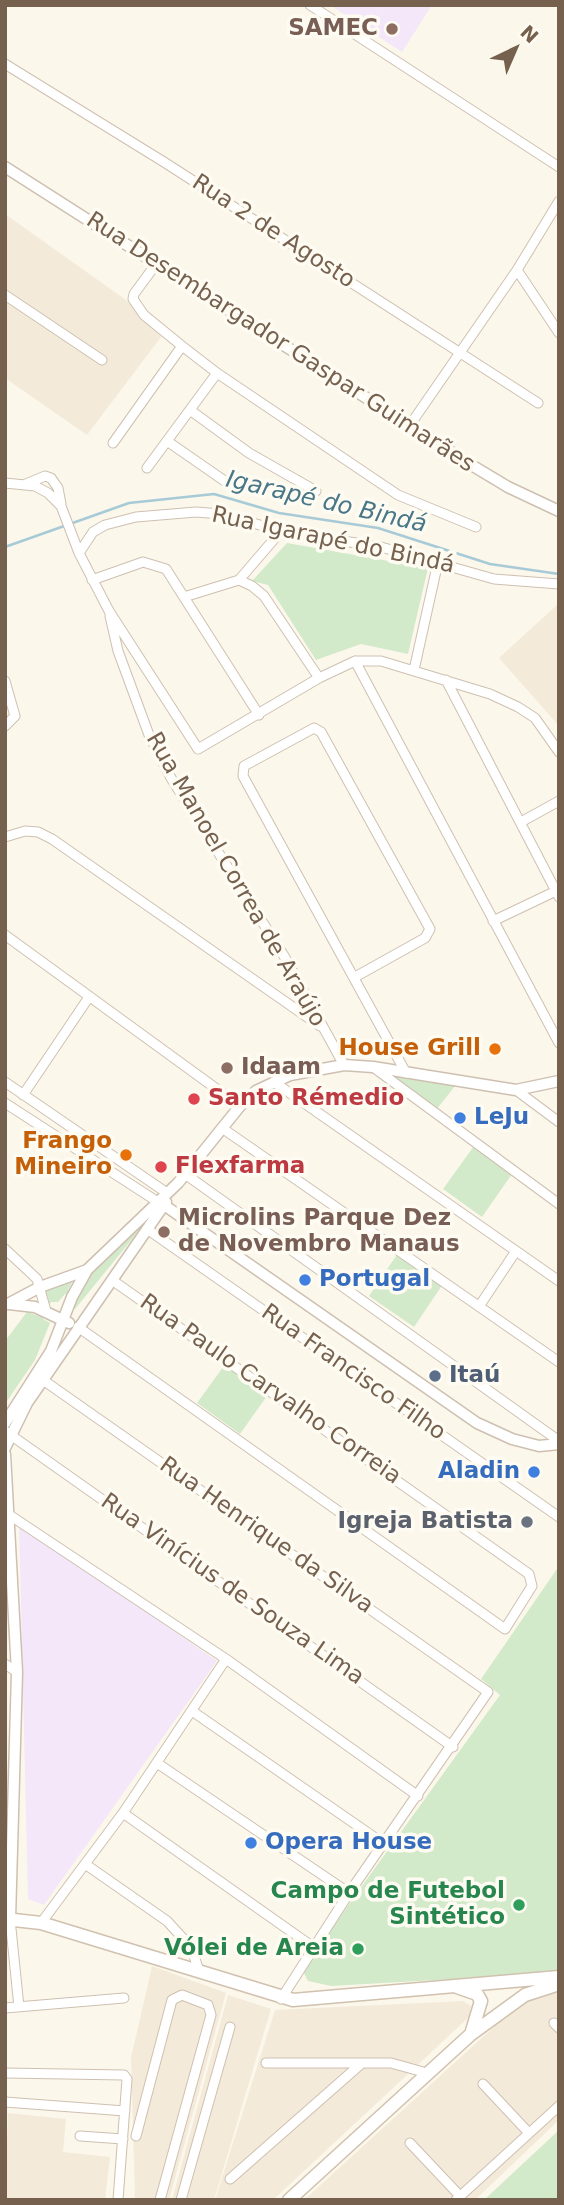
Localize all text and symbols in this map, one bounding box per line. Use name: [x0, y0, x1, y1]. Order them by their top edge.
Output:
north arrow: [480, 14, 550, 84]
place label: SAMEC: [288, 15, 378, 43]
text: N: [516, 20, 543, 47]
marker: SAMEC: [384, 21, 400, 37]
street label: Rua 2 de Agosto: [186, 169, 360, 295]
street label: Rua Desembargador Gaspar Guimarães: [81, 207, 479, 479]
water label: Igarapé do Bindá: [223, 466, 429, 540]
street label: Rua Igarapé do Bindá: [209, 502, 457, 580]
street label: Rua Manoel Correa de Araújo: [139, 728, 331, 1032]
place label: House Grill: [338, 1035, 481, 1063]
marker: House Grill: [487, 1041, 503, 1057]
place label: Idaam: [241, 1054, 321, 1082]
marker: Idaam: [219, 1060, 235, 1076]
place label: Santo Rémedio: [208, 1085, 404, 1113]
marker: Santo Rémedio: [186, 1091, 202, 1107]
place label: LeJu: [474, 1104, 529, 1132]
marker: LeJu: [452, 1110, 468, 1126]
place label: Frango Mineiro: [14, 1128, 112, 1182]
marker: Frango Mineiro: [118, 1147, 134, 1163]
place label: Flexfarma: [175, 1153, 305, 1181]
marker: Flexfarma: [153, 1159, 169, 1175]
place label: Microlins Parque Dez de Novembro Manaus: [178, 1205, 460, 1259]
marker: Microlins Parque Dez de Novembro Manaus: [156, 1224, 172, 1240]
place label: Portugal: [319, 1266, 430, 1294]
marker: Portugal: [297, 1272, 313, 1288]
street label: Rua Paulo Carvalho Correia: [134, 1289, 406, 1491]
street label: Rua Francisco Filho: [256, 1299, 450, 1447]
place label: Itaú: [449, 1362, 500, 1390]
marker: Itaú: [427, 1368, 443, 1384]
street label: Rua Henrique da Silva: [154, 1452, 378, 1620]
place label: Aladin: [438, 1458, 520, 1486]
marker: Aladin: [526, 1464, 542, 1480]
street label: Rua Vinícius de Souza Lima: [95, 1488, 369, 1692]
place label: Igreja Batista: [337, 1508, 513, 1536]
marker: Igreja Batista: [519, 1514, 535, 1530]
place label: Opera House: [265, 1829, 432, 1857]
marker: Opera House: [243, 1835, 259, 1851]
place label: Campo de Futebol Sintético: [271, 1878, 505, 1932]
marker: Campo de Futebol Sintético: [511, 1897, 527, 1913]
place label: Vólei de Areia: [164, 1935, 344, 1963]
marker: Vólei de Areia: [350, 1941, 366, 1957]

